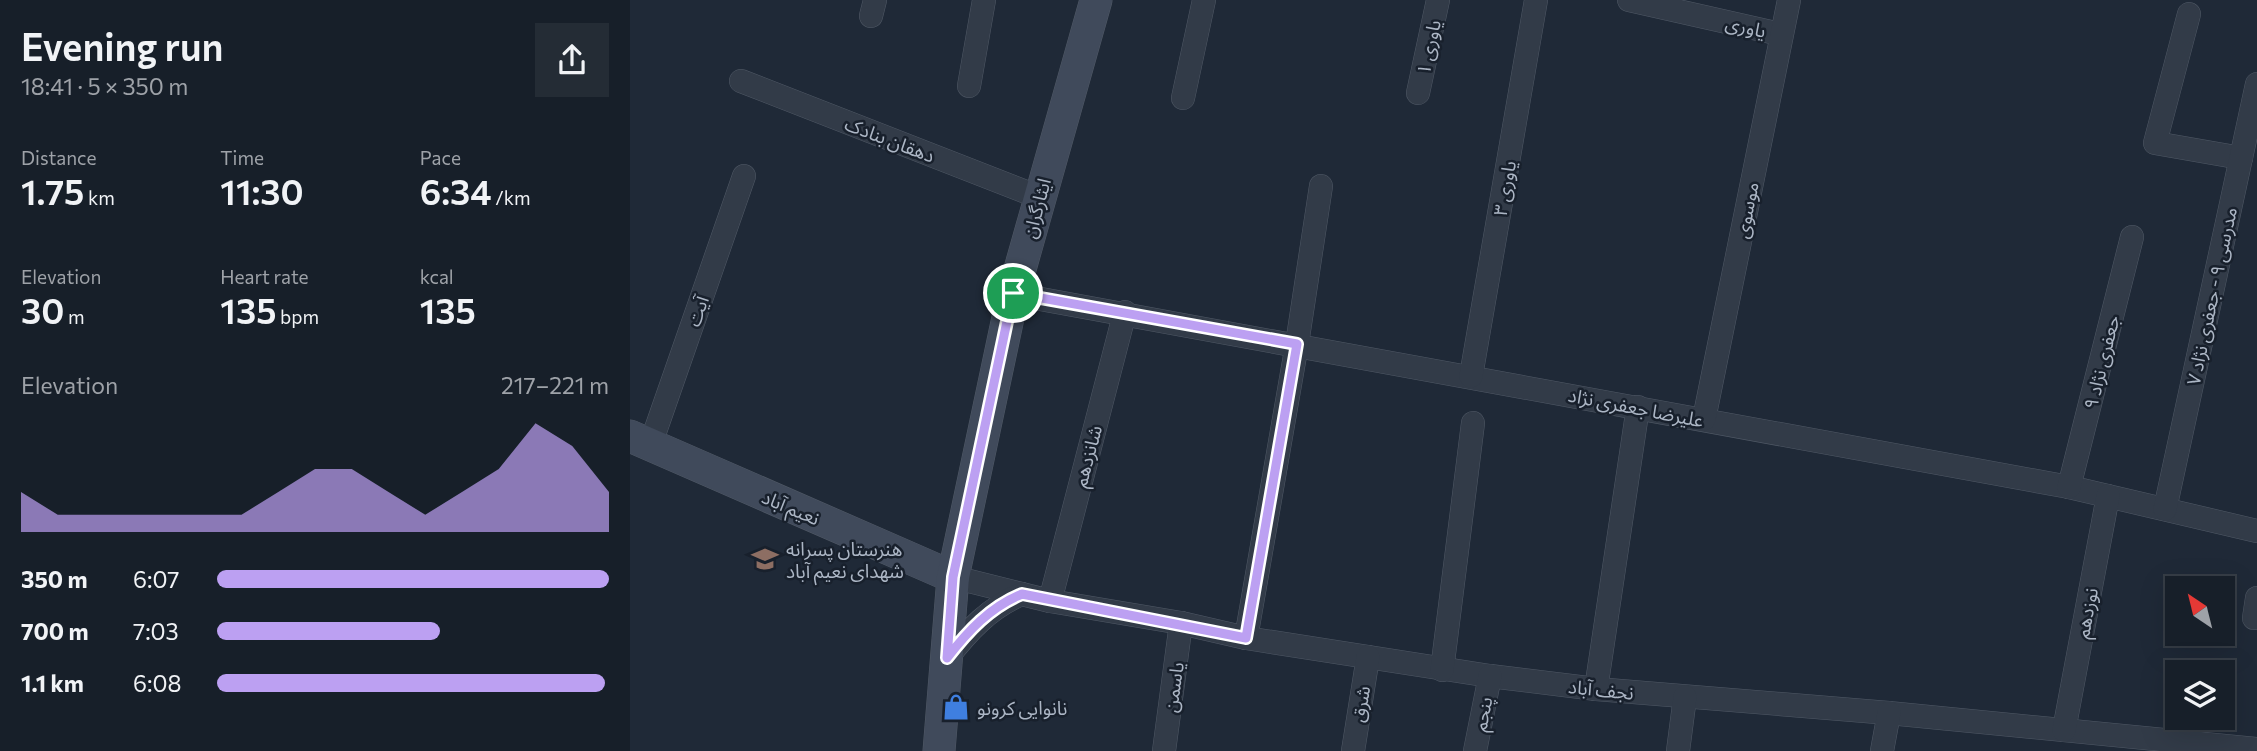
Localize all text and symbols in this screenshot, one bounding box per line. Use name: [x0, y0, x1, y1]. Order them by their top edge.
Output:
street label: یاوری: [1723, 10, 1769, 43]
street label: یاوری ۱: [1411, 17, 1446, 77]
text: Evening run: [21, 22, 224, 69]
button: share: [535, 23, 609, 97]
text: 18:41 · 5 × 350 m: [21, 72, 188, 100]
street label: دهقان بنادک: [842, 111, 938, 167]
text: Distance: [21, 146, 97, 169]
text: Time: [220, 146, 264, 169]
text: Pace: [420, 146, 461, 169]
street label: یاوری ۳: [1488, 159, 1521, 218]
text: 1.75: [21, 169, 84, 212]
text: 11:30: [220, 169, 304, 212]
text: 6:34: [420, 169, 492, 212]
street label: ایثارگران: [1017, 175, 1056, 241]
street label: موسوی: [1729, 180, 1764, 240]
text: km: [84, 186, 115, 209]
text: /km: [492, 186, 531, 209]
street label: مدرسی ۹ - جعفری نژاد ۷: [2181, 205, 2242, 387]
pin: [983, 263, 1043, 323]
text: Elevation: [21, 265, 101, 288]
text: Heart rate: [220, 265, 309, 288]
text: kcal: [420, 265, 454, 288]
icon: arrive: [994, 274, 1032, 312]
text: 30: [21, 288, 64, 331]
text: 135: [220, 288, 276, 331]
text: 135: [420, 288, 476, 331]
street label: آیت: [681, 291, 713, 329]
text: m: [64, 305, 85, 328]
text: bpm: [276, 305, 319, 328]
street label: جعفری نژاد ۹: [2078, 312, 2125, 412]
text: Elevation: [21, 371, 118, 399]
text: 217–221 m: [501, 371, 609, 399]
street label: علیرضا جعفری نژاد: [1566, 383, 1706, 432]
street label: شانزدهم: [1068, 423, 1110, 491]
street label: نعیم آباد: [757, 485, 823, 533]
place label: هنرستان پسرانه شهدای نعیم آباد: [786, 537, 904, 586]
school or university icon: هنرستان پسرانه شهدای نعیم آباد: [750, 544, 780, 574]
text: 350 m: [21, 565, 88, 593]
text: 6:07: [133, 565, 179, 593]
north arrow: [2165, 576, 2235, 646]
map controls: [2165, 576, 2235, 730]
street label: نوزدهم: [2070, 586, 2106, 641]
text: 700 m: [21, 617, 89, 645]
text: 7:03: [133, 617, 179, 645]
street label: یاسمن: [1158, 660, 1189, 714]
button: layers: [2165, 660, 2235, 730]
text: 1.1 km: [21, 669, 84, 697]
text: 6:08: [133, 669, 181, 697]
street label: نجف آباد: [1567, 674, 1635, 704]
street label: شرق: [1346, 684, 1375, 724]
shop icon: نانوایی کرونو: [941, 692, 971, 722]
street label: پنجم: [1467, 695, 1501, 734]
place label: نانوایی کرونو: [977, 696, 1067, 720]

